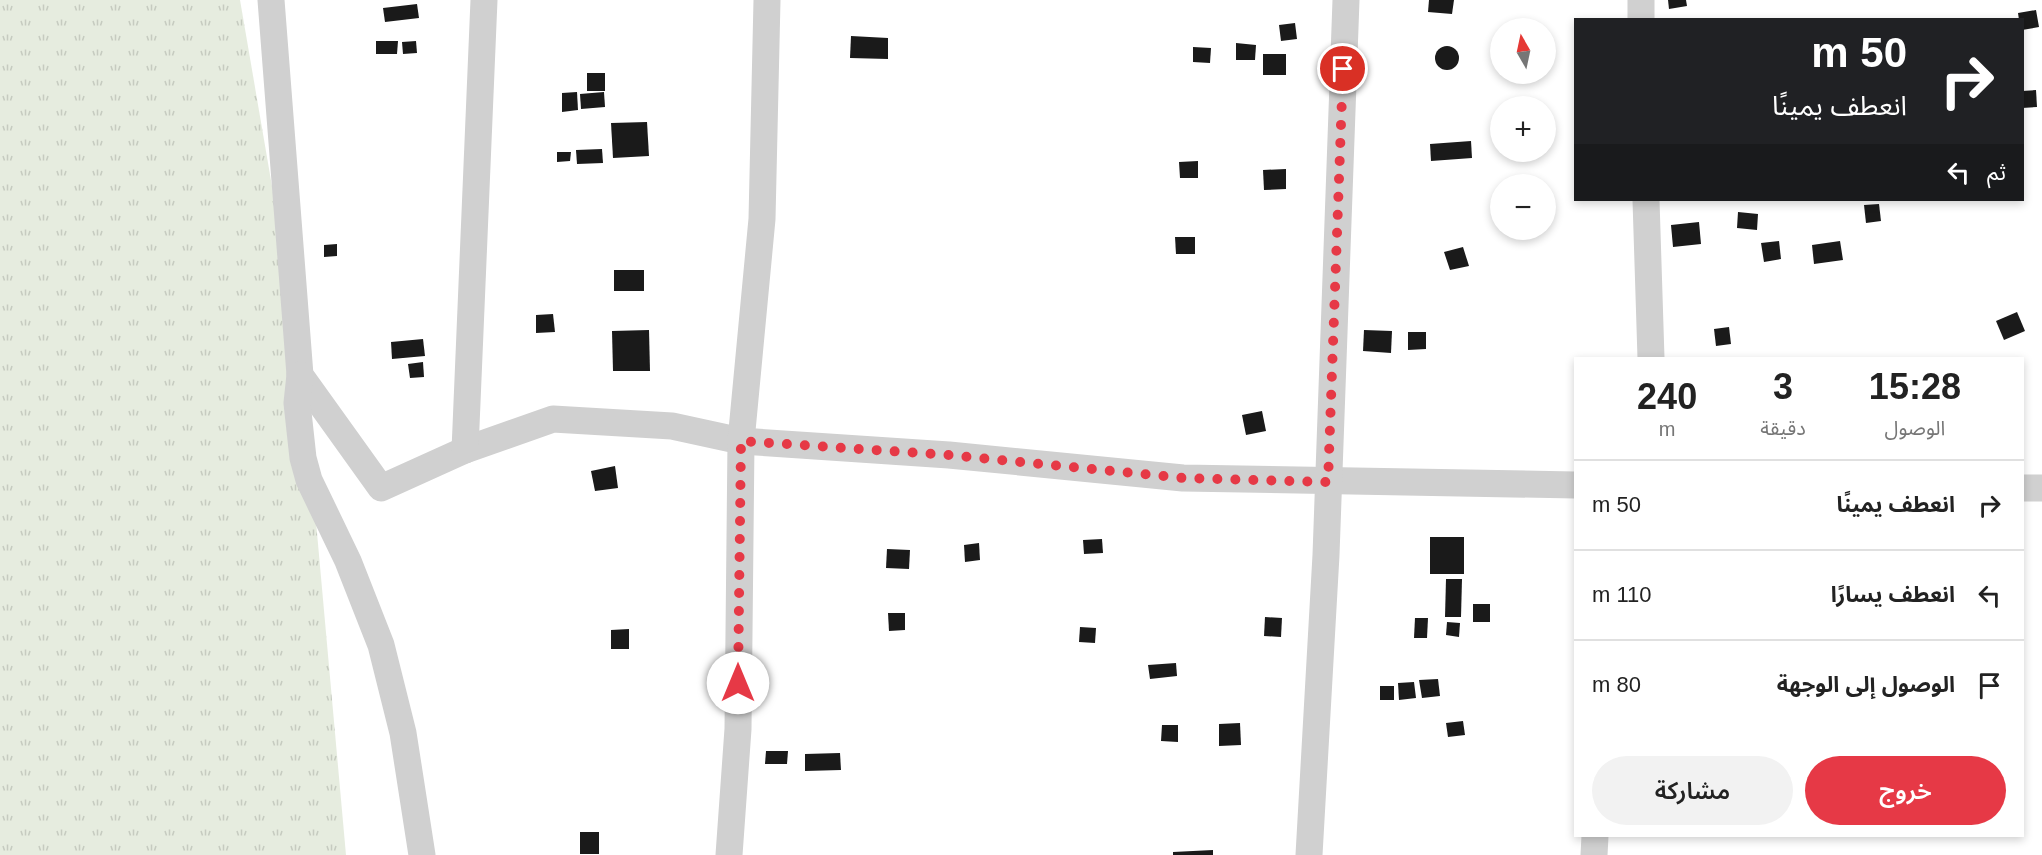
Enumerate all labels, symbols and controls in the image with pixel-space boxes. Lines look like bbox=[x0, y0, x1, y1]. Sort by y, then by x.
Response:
north arrow bbox=[1490, 18, 1556, 84]
map controls bbox=[1490, 18, 1556, 240]
text: 50 m bbox=[1811, 29, 1907, 76]
icon: right bbox=[1928, 42, 2006, 120]
pin bbox=[1317, 43, 1368, 94]
icon: arrive bbox=[1326, 52, 1359, 85]
text: انعطف يمينًا bbox=[1772, 91, 1907, 121]
button: + bbox=[1490, 96, 1556, 162]
icon: left bbox=[1942, 156, 1975, 189]
text: ثم bbox=[1987, 160, 2006, 185]
button: − bbox=[1490, 174, 1556, 240]
text: 3 bbox=[1773, 366, 1793, 407]
text: 15:28 bbox=[1869, 366, 1961, 407]
text: 240 bbox=[1637, 376, 1697, 417]
text: دقيقة bbox=[1760, 417, 1806, 439]
text: الوصول bbox=[1884, 417, 1945, 439]
text: m bbox=[1659, 418, 1675, 440]
icon: right bbox=[1973, 489, 2006, 522]
text: 50 m bbox=[1592, 492, 1641, 517]
text: انعطف يمينًا bbox=[1836, 492, 1955, 517]
icon: left bbox=[1973, 579, 2006, 612]
text: 110 m bbox=[1592, 582, 1652, 607]
text: انعطف يسارًا bbox=[1831, 582, 1955, 607]
position arrow bbox=[706, 651, 770, 715]
icon: arrive bbox=[1973, 669, 2006, 702]
text: 80 m bbox=[1592, 672, 1641, 697]
text: الوصول إلى الوجهة bbox=[1777, 672, 1955, 697]
button: مشاركة bbox=[1592, 756, 1793, 825]
button: خروج bbox=[1805, 756, 2006, 825]

